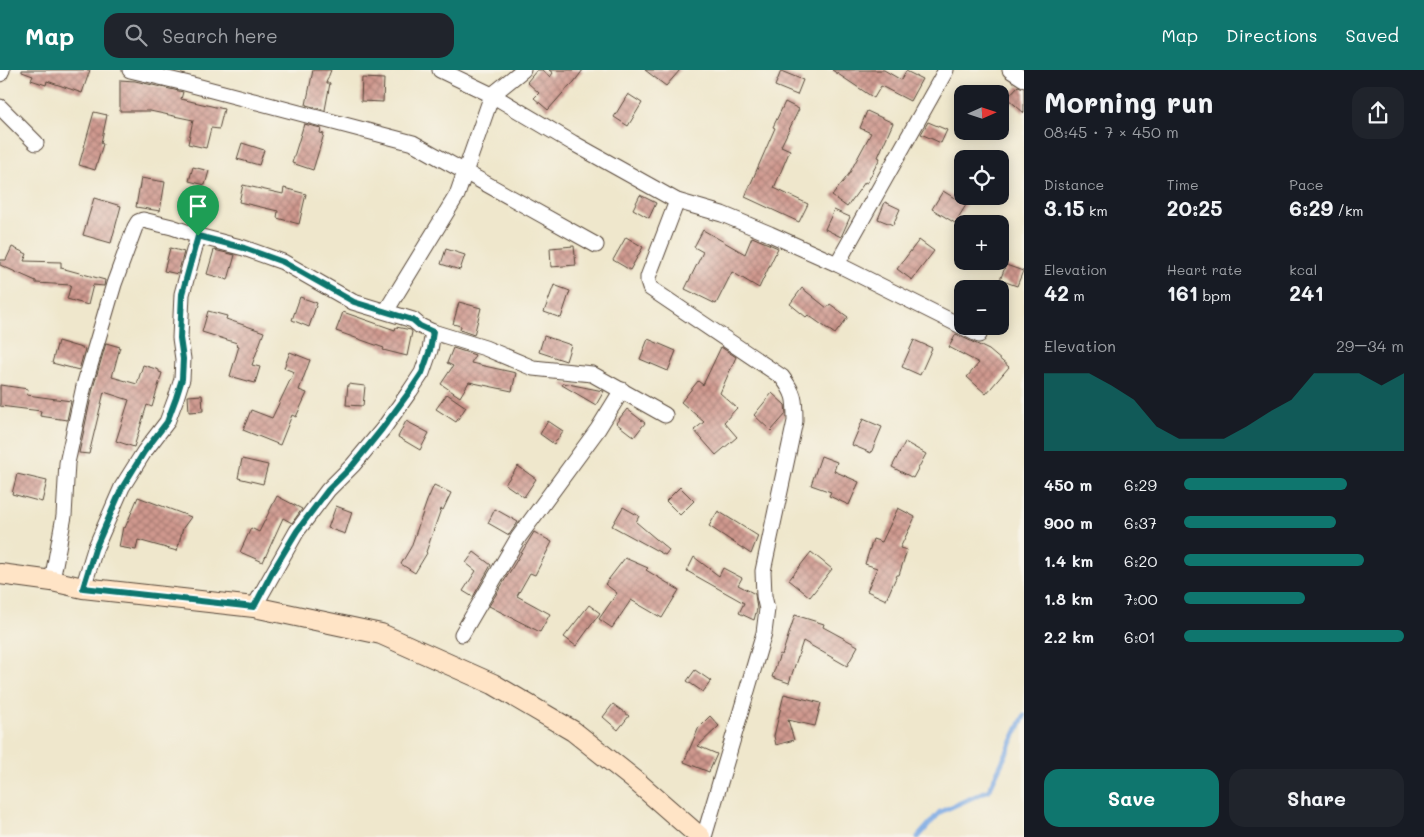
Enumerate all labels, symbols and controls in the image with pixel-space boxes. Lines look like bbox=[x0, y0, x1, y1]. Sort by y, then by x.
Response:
search box bbox=[104, 13, 454, 58]
text: Map bbox=[25, 20, 74, 51]
icon: search bbox=[122, 21, 150, 49]
text: Search here bbox=[162, 23, 278, 48]
text: Map bbox=[1161, 23, 1198, 47]
text: Directions bbox=[1226, 23, 1318, 47]
text: Saved bbox=[1346, 23, 1399, 47]
text: Morning run bbox=[1044, 84, 1213, 120]
north arrow bbox=[954, 85, 1009, 140]
map controls bbox=[954, 85, 1009, 335]
button: share bbox=[1352, 87, 1404, 139]
text: 08:45 · 7 × 450 m bbox=[1044, 121, 1179, 142]
button: locate bbox=[954, 150, 1009, 205]
text: Distance bbox=[1044, 175, 1104, 194]
text: Time bbox=[1167, 175, 1199, 194]
text: Pace bbox=[1289, 175, 1324, 194]
pin bbox=[177, 185, 219, 236]
icon: arrive bbox=[184, 192, 212, 220]
text: 3.15 bbox=[1044, 194, 1085, 221]
text: 20:25 bbox=[1167, 194, 1223, 221]
text: 6:29 bbox=[1289, 194, 1333, 221]
text: km bbox=[1085, 201, 1108, 220]
text: /km bbox=[1333, 201, 1364, 220]
button: + bbox=[954, 215, 1009, 270]
text: Elevation bbox=[1044, 260, 1107, 279]
text: Heart rate bbox=[1167, 260, 1242, 279]
text: kcal bbox=[1289, 260, 1317, 279]
text: 42 bbox=[1044, 279, 1069, 306]
text: 161 bbox=[1167, 279, 1198, 306]
text: 241 bbox=[1289, 279, 1324, 306]
button: − bbox=[954, 280, 1009, 335]
text: m bbox=[1069, 286, 1085, 305]
text: bpm bbox=[1198, 286, 1231, 305]
text: Elevation bbox=[1044, 335, 1116, 356]
text: 29–34 m bbox=[1336, 335, 1404, 356]
text: 450 m bbox=[1044, 474, 1092, 495]
text: 6:29 bbox=[1124, 474, 1157, 495]
text: 900 m bbox=[1044, 512, 1093, 533]
text: 6:37 bbox=[1124, 512, 1157, 533]
text: 1.4 km bbox=[1044, 550, 1093, 571]
text: 6:20 bbox=[1124, 550, 1157, 571]
text: 1.8 km bbox=[1044, 588, 1093, 609]
text: 7:00 bbox=[1124, 588, 1158, 609]
text: 2.2 km bbox=[1044, 626, 1094, 647]
text: 6:01 bbox=[1124, 626, 1156, 647]
button: Save bbox=[1044, 769, 1219, 827]
button: Share bbox=[1229, 769, 1404, 827]

